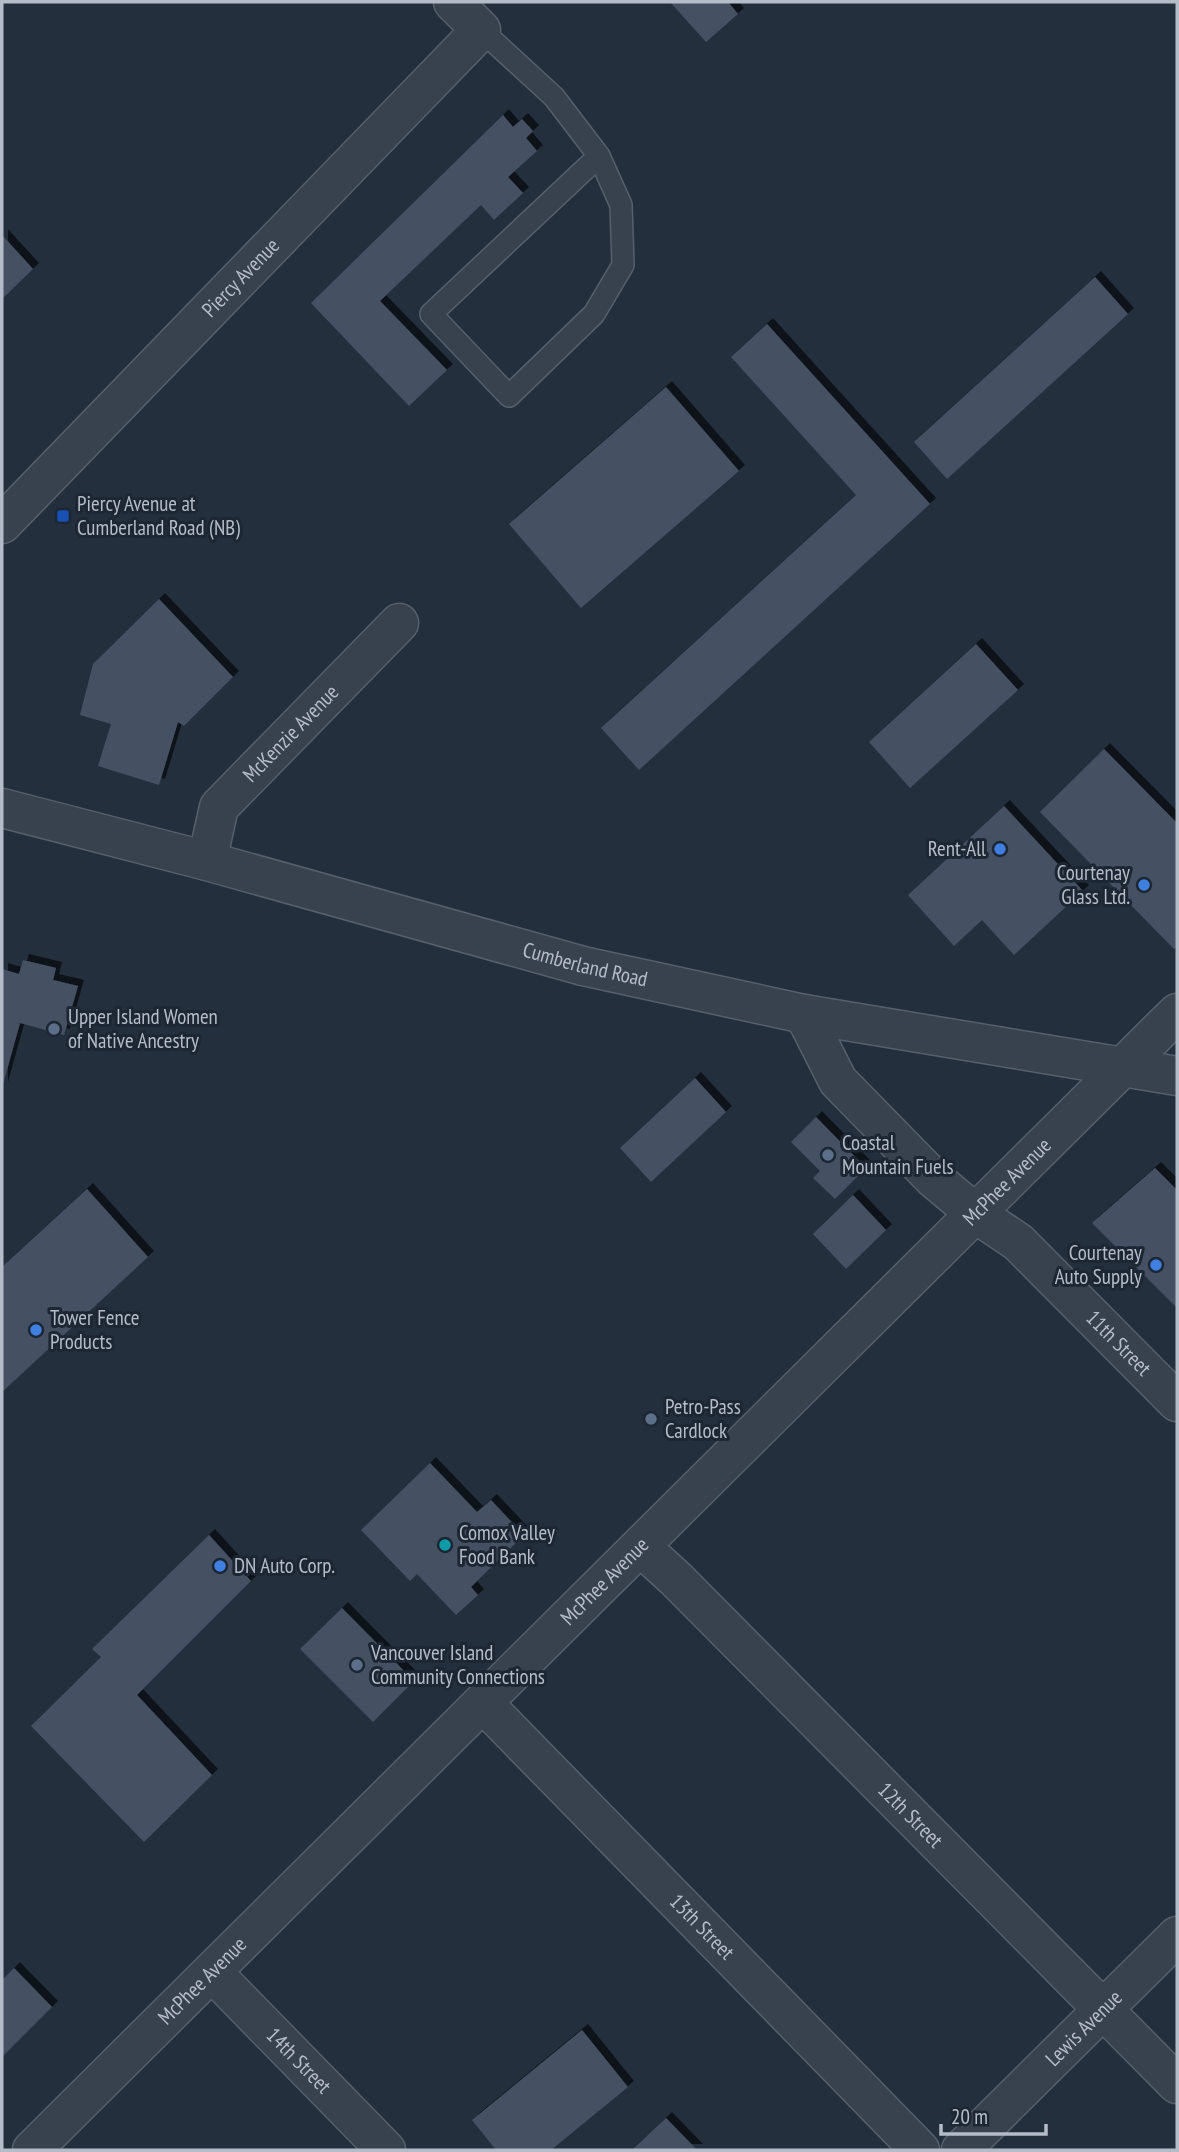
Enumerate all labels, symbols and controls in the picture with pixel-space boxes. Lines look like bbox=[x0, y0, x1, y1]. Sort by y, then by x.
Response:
street label: Piercy Avenue bbox=[196, 232, 285, 323]
place label: Piercy Avenue at Cumberland Road (NB) bbox=[77, 490, 240, 541]
marker: Piercy Avenue at Cumberland Road (NB) bbox=[55, 508, 71, 524]
street label: McKenzie Avenue bbox=[237, 679, 344, 788]
place label: Rent-All bbox=[928, 835, 986, 862]
marker: Rent-All bbox=[992, 841, 1008, 857]
place label: Courtenay Glass Ltd. bbox=[1057, 859, 1130, 910]
marker: Courtenay Glass Ltd. bbox=[1136, 877, 1152, 893]
street label: Cumberland Road bbox=[520, 936, 650, 993]
place label: Upper Island Women of Native Ancestry bbox=[68, 1003, 218, 1054]
marker: Upper Island Women of Native Ancestry bbox=[46, 1021, 62, 1037]
place label: Coastal Mountain Fuels bbox=[842, 1129, 954, 1180]
street label: McPhee Avenue bbox=[957, 1132, 1057, 1231]
marker: Coastal Mountain Fuels bbox=[820, 1147, 836, 1163]
place label: Courtenay Auto Supply bbox=[1055, 1239, 1142, 1290]
marker: Courtenay Auto Supply bbox=[1148, 1257, 1164, 1273]
place label: Tower Fence Products bbox=[50, 1304, 140, 1355]
street label: 11th Street bbox=[1080, 1304, 1157, 1381]
marker: Tower Fence Products bbox=[28, 1322, 44, 1338]
place label: Petro-Pass Cardlock bbox=[665, 1393, 741, 1444]
marker: Petro-Pass Cardlock bbox=[643, 1411, 659, 1427]
place label: Comox Valley Food Bank bbox=[459, 1519, 555, 1570]
street label: McPhee Avenue bbox=[554, 1531, 654, 1631]
marker: Comox Valley Food Bank bbox=[437, 1537, 453, 1553]
place label: DN Auto Corp. bbox=[234, 1552, 335, 1579]
marker: DN Auto Corp. bbox=[212, 1558, 228, 1574]
place label: Vancouver Island Community Connections bbox=[370, 1639, 545, 1690]
marker: Vancouver Island Community Connections bbox=[349, 1657, 365, 1673]
street label: 12th Street bbox=[872, 1776, 949, 1853]
street label: 13th Street bbox=[664, 1888, 741, 1965]
street label: McPhee Avenue bbox=[152, 1931, 252, 2030]
street label: Lewis Avenue bbox=[1039, 1984, 1128, 2072]
street label: 14th Street bbox=[261, 2022, 337, 2099]
scale bar bbox=[941, 2092, 1046, 2136]
text: 20 m bbox=[951, 2103, 988, 2130]

